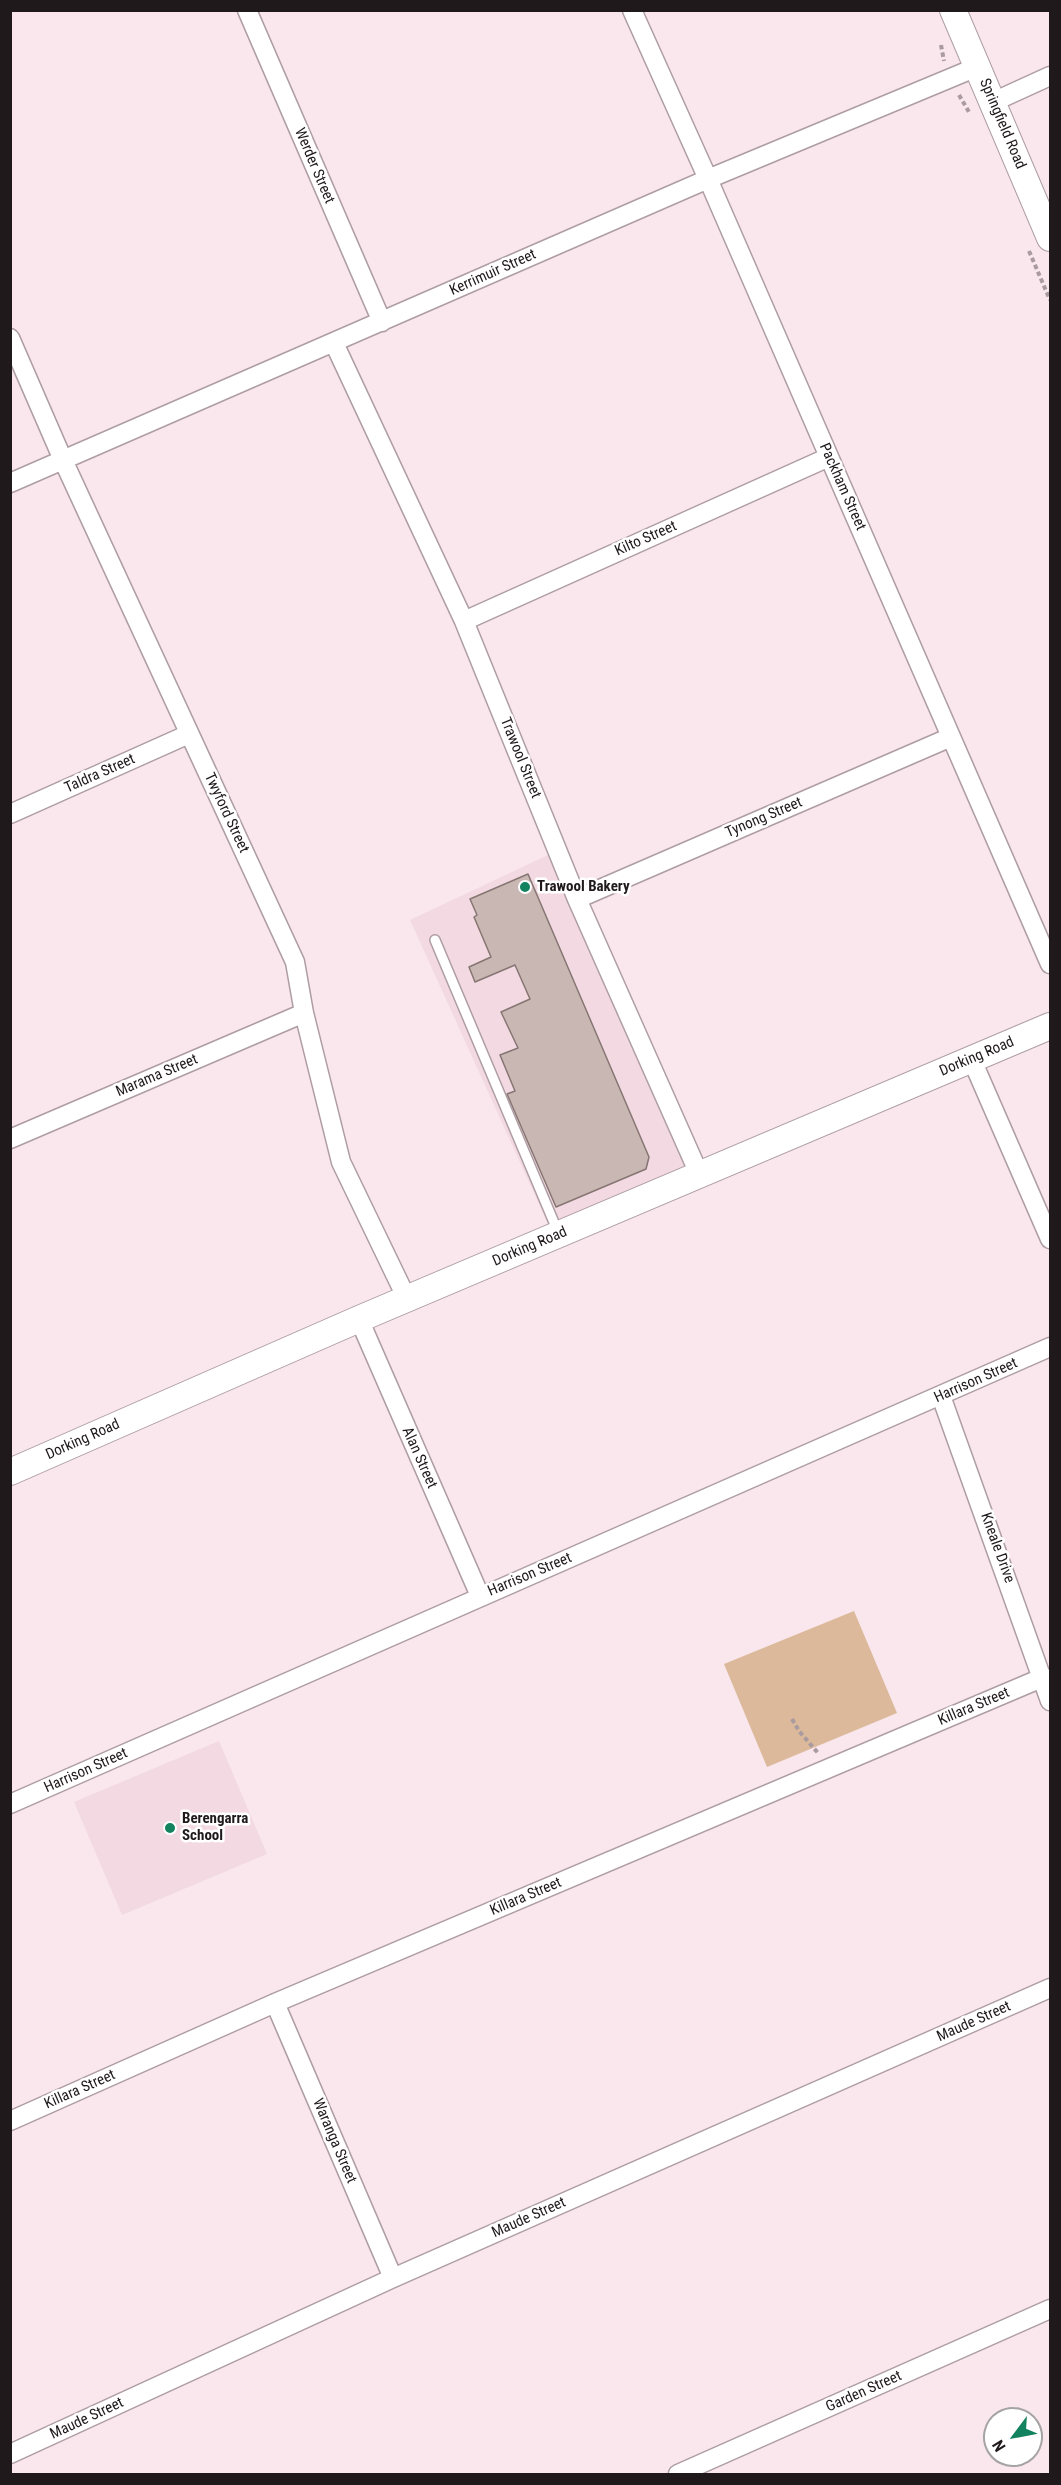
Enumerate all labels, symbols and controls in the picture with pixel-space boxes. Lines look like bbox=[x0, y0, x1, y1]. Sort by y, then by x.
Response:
street label: Springfield Road bbox=[975, 76, 1029, 172]
street label: Werder Street bbox=[290, 126, 338, 206]
street label: Kerrimuir Street bbox=[447, 246, 539, 300]
street label: Packham Street bbox=[815, 441, 869, 533]
street label: Kilto Street bbox=[612, 517, 680, 561]
street label: Trawool Street bbox=[496, 715, 544, 801]
street label: Taldra Street bbox=[62, 751, 138, 797]
street label: Twyford Street bbox=[200, 770, 252, 856]
street label: Tynong Street bbox=[723, 794, 805, 842]
place label: Trawool Bakery bbox=[537, 878, 630, 896]
marker: Trawool Bakery bbox=[518, 880, 532, 894]
street label: Dorking Road bbox=[937, 1033, 1017, 1081]
street label: Marama Street bbox=[113, 1051, 201, 1101]
street label: Dorking Road bbox=[490, 1223, 570, 1271]
street label: Harrison Street bbox=[932, 1355, 1020, 1407]
street label: Dorking Road bbox=[43, 1416, 123, 1464]
street label: Alan Street bbox=[398, 1425, 440, 1491]
street label: Kneale Drive bbox=[976, 1510, 1018, 1586]
street label: Harrison Street bbox=[485, 1549, 575, 1601]
street label: Killara Street bbox=[936, 1684, 1012, 1730]
street label: Harrison Street bbox=[42, 1745, 130, 1797]
place label: Berengarra School bbox=[182, 1810, 248, 1845]
marker: Berengarra School bbox=[163, 1821, 177, 1835]
street label: Killara Street bbox=[488, 1874, 564, 1920]
street label: Maude Street bbox=[934, 1998, 1014, 2046]
street label: Killara Street bbox=[42, 2066, 118, 2114]
street label: Waranga Street bbox=[308, 2096, 360, 2186]
street label: Maude Street bbox=[489, 2194, 569, 2242]
street label: Garden Street bbox=[823, 2367, 905, 2417]
street label: Maude Street bbox=[47, 2394, 127, 2444]
north arrow bbox=[983, 2407, 1043, 2467]
text: N bbox=[988, 2437, 1010, 2455]

